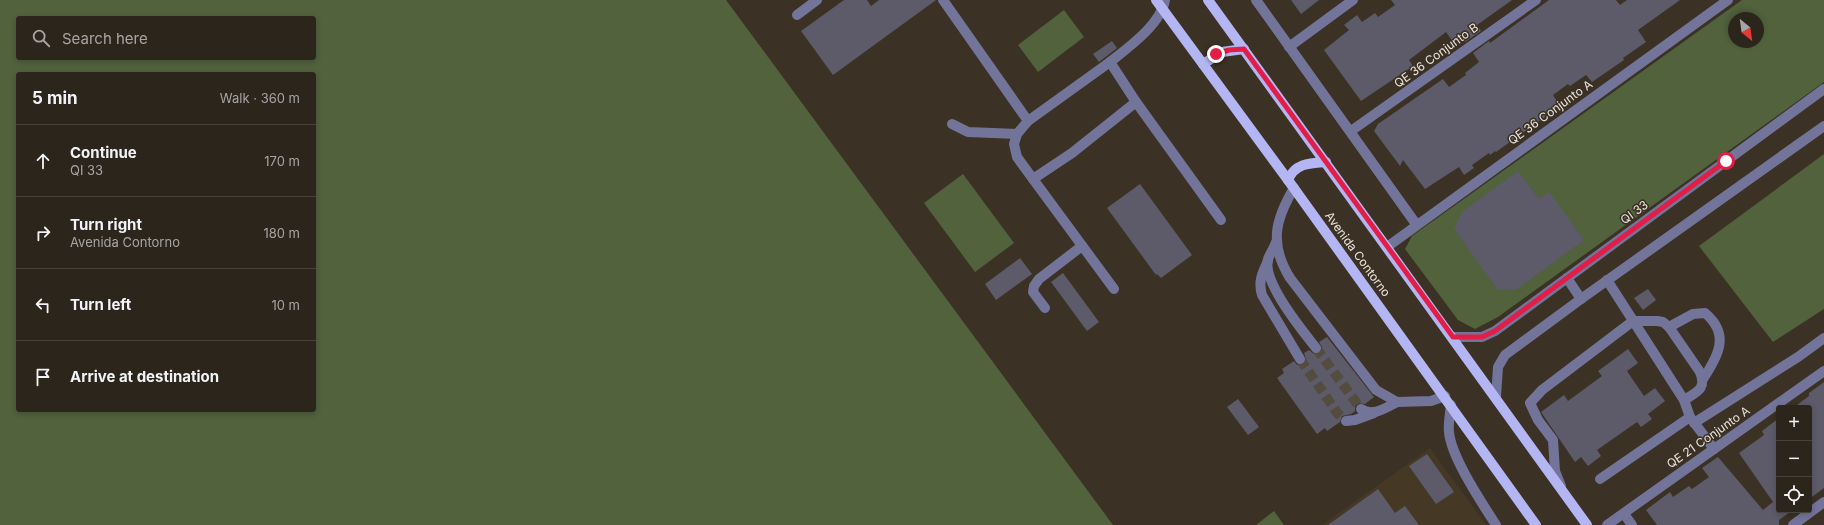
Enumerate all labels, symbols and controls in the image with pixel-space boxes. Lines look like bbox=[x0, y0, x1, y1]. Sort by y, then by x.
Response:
north arrow bbox=[1728, 12, 1764, 48]
search box bbox=[16, 16, 316, 60]
street label: QE 36 Conjunto B bbox=[1391, 19, 1481, 91]
icon: search bbox=[30, 27, 52, 49]
text: Search here bbox=[62, 29, 148, 48]
route end bbox=[1207, 45, 1225, 63]
street label: QE 36 Conjunto A bbox=[1505, 76, 1595, 148]
text: 5 min bbox=[32, 88, 78, 108]
text: Walk · 360 m bbox=[220, 90, 300, 106]
text: Continue bbox=[70, 143, 137, 162]
icon: ahead bbox=[32, 150, 54, 172]
route start bbox=[1717, 152, 1735, 170]
text: 170 m bbox=[264, 153, 300, 169]
text: QI 33 bbox=[70, 162, 103, 178]
street label: QI 33 bbox=[1617, 197, 1651, 227]
street label: Avenida Contorno bbox=[1322, 209, 1394, 299]
text: Turn right bbox=[70, 215, 142, 234]
icon: right bbox=[32, 222, 54, 244]
text: 180 m bbox=[263, 225, 300, 241]
text: Avenida Contorno bbox=[70, 234, 180, 250]
icon: left bbox=[32, 294, 54, 316]
text: Turn left bbox=[70, 295, 131, 314]
text: 10 m bbox=[271, 297, 300, 313]
icon: arrive bbox=[32, 366, 54, 388]
text: Arrive at destination bbox=[70, 367, 219, 386]
street label: QE 21 Conjunto A bbox=[1664, 403, 1752, 471]
map controls bbox=[1776, 405, 1812, 513]
button: + bbox=[1776, 405, 1812, 441]
button: − bbox=[1776, 441, 1812, 477]
button: locate bbox=[1776, 477, 1812, 513]

